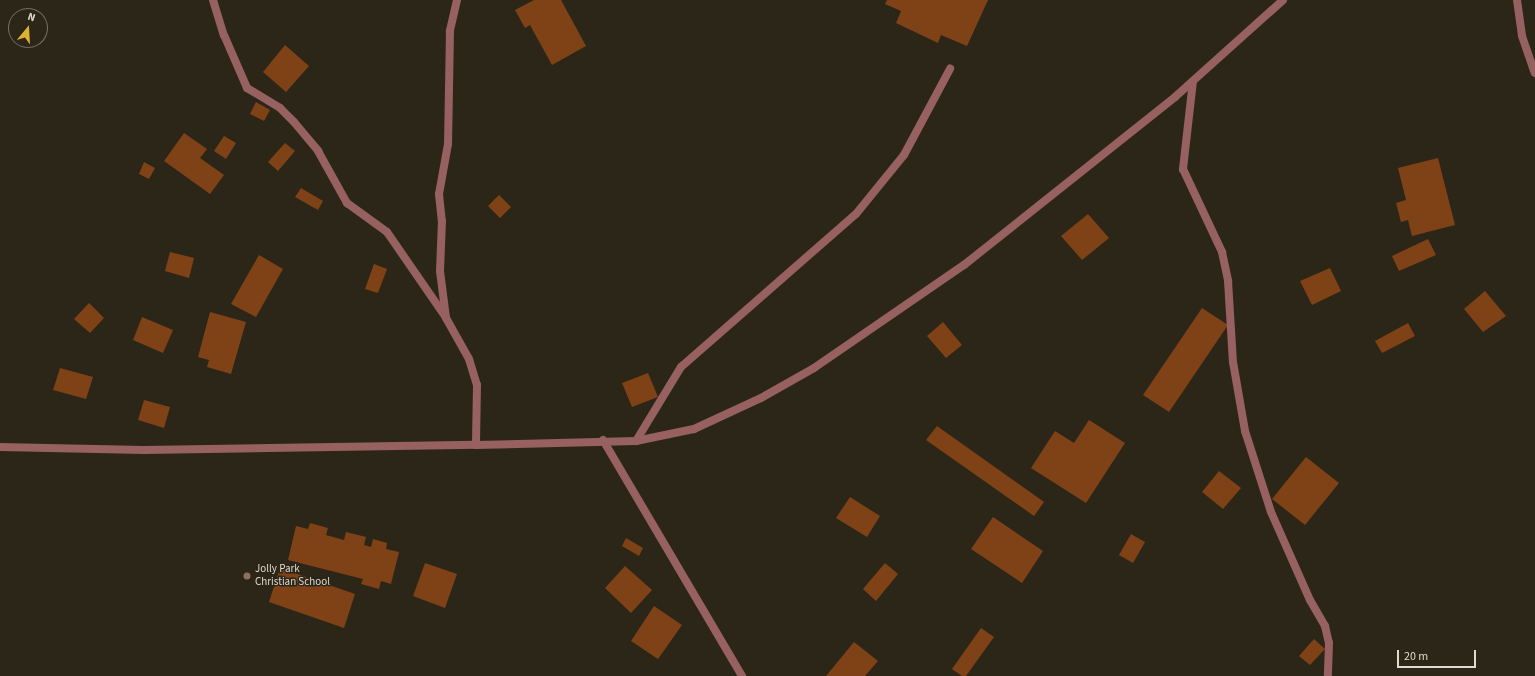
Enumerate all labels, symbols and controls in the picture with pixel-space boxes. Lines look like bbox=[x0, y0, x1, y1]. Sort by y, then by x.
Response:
north arrow bbox=[8, 8, 48, 48]
text: N bbox=[26, 9, 37, 25]
place label: Jolly Park Christian School bbox=[255, 563, 330, 589]
marker: Jolly Park Christian School bbox=[242, 571, 252, 581]
scale bar bbox=[1399, 642, 1478, 668]
text: 20 m bbox=[1404, 648, 1428, 665]

